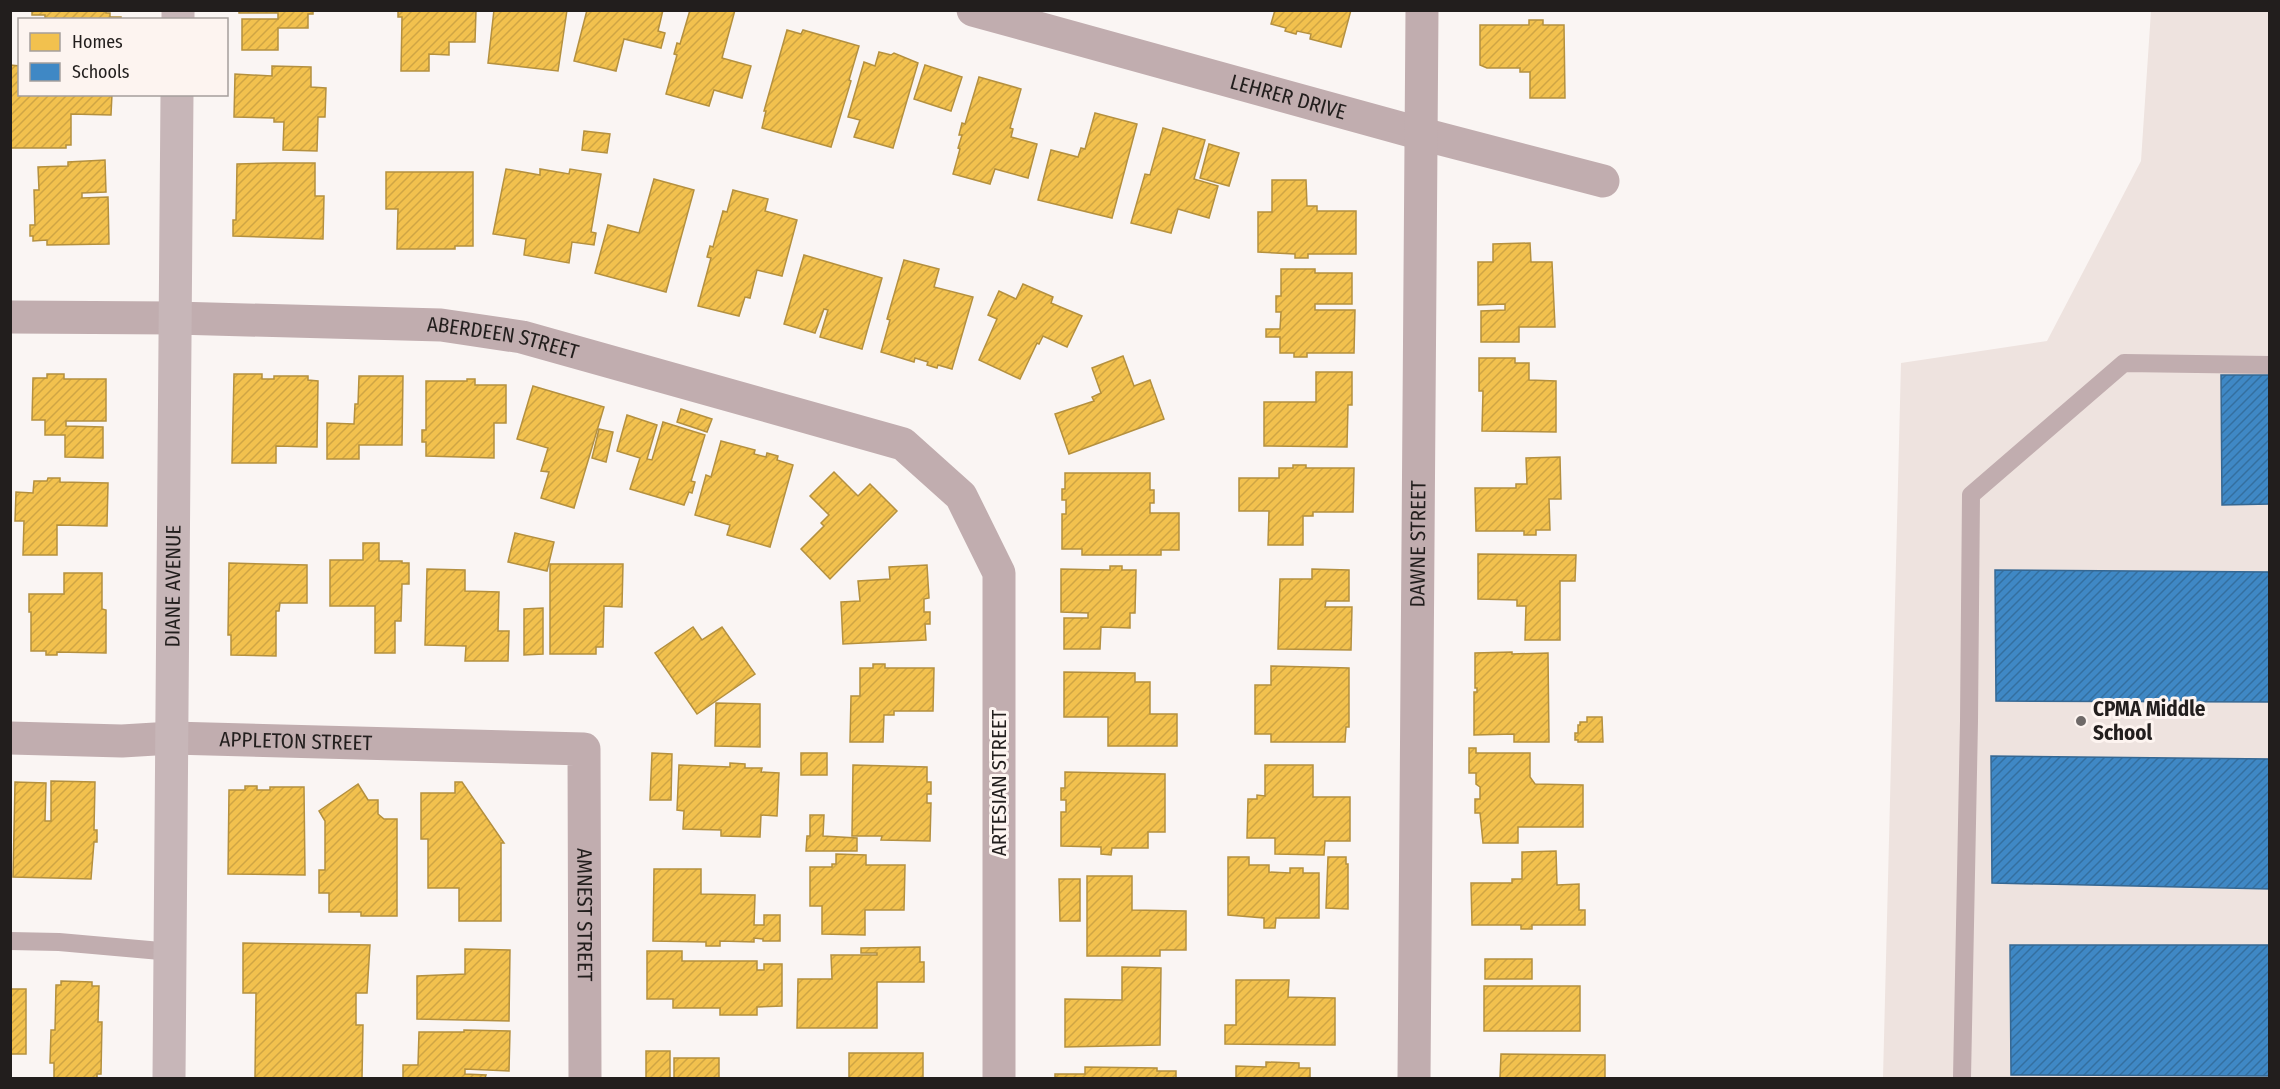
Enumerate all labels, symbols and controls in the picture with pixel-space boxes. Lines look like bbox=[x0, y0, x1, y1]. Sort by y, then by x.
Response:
legend bbox=[18, 18, 228, 96]
text: Homes bbox=[72, 31, 123, 53]
text: Schools bbox=[72, 61, 130, 83]
street label: LEHRER DRIVE bbox=[1227, 69, 1349, 126]
street label: ABERDEEN STREET bbox=[427, 312, 582, 365]
street label: DAWNE STREET bbox=[1405, 480, 1431, 608]
street label: DIANE AVENUE bbox=[160, 524, 186, 647]
place label: CPMA Middle School bbox=[2093, 696, 2206, 746]
street label: ARTESIAN STREET bbox=[986, 709, 1012, 856]
marker: CPMA Middle School bbox=[2074, 714, 2088, 728]
street label: APPLETON STREET bbox=[219, 726, 373, 756]
street label: AMNEST STREET bbox=[571, 848, 598, 982]

